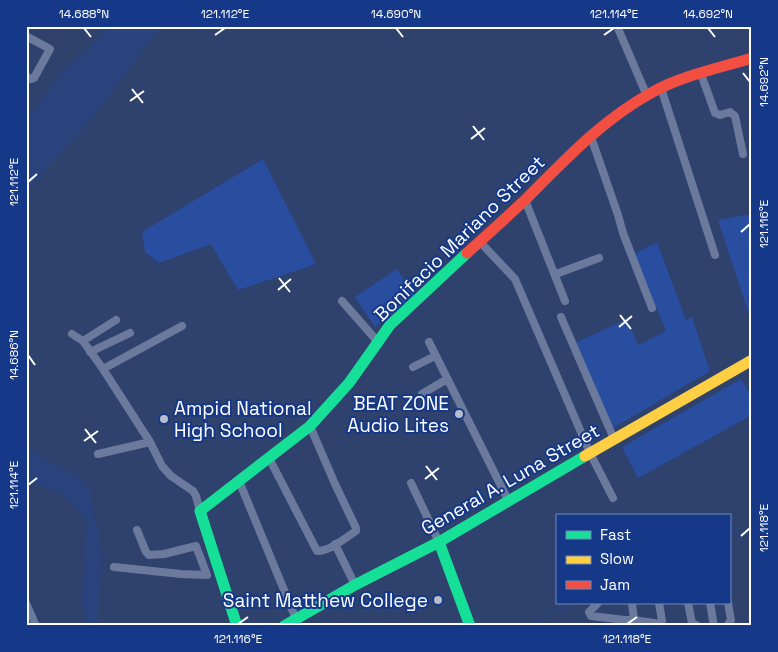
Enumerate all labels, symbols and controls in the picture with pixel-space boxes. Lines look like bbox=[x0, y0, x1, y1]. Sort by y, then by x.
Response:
text: 14.688°N bbox=[59, 6, 109, 22]
text: 121.112°E bbox=[201, 6, 249, 22]
text: 14.690°N bbox=[371, 6, 421, 22]
text: 121.114°E bbox=[590, 6, 639, 22]
text: 14.692°N bbox=[683, 6, 733, 22]
text: 14.692°N bbox=[756, 57, 772, 107]
street label: Bonifacio Mariano Street bbox=[368, 150, 550, 327]
text: 121.112°E bbox=[6, 158, 22, 206]
text: 121.116°E bbox=[756, 200, 772, 248]
text: 14.686°N bbox=[6, 330, 22, 380]
place label: BEAT ZONE Audio Lites bbox=[347, 391, 449, 438]
place label: Ampid National High School bbox=[174, 396, 312, 443]
marker: BEAT ZONE Audio Lites bbox=[453, 408, 465, 420]
marker: Ampid National High School bbox=[158, 413, 170, 425]
street label: General A. Luna Street bbox=[416, 418, 604, 541]
text: 121.114°E bbox=[6, 460, 22, 509]
text: 121.118°E bbox=[756, 503, 772, 552]
legend bbox=[556, 514, 730, 604]
text: Fast bbox=[600, 525, 631, 544]
text: Slow bbox=[600, 549, 634, 568]
text: Jam bbox=[600, 575, 630, 594]
place label: Saint Matthew College bbox=[223, 588, 428, 613]
marker: Saint Matthew College bbox=[432, 594, 444, 606]
text: 121.116°E bbox=[214, 631, 262, 647]
text: 121.118°E bbox=[603, 631, 652, 647]

